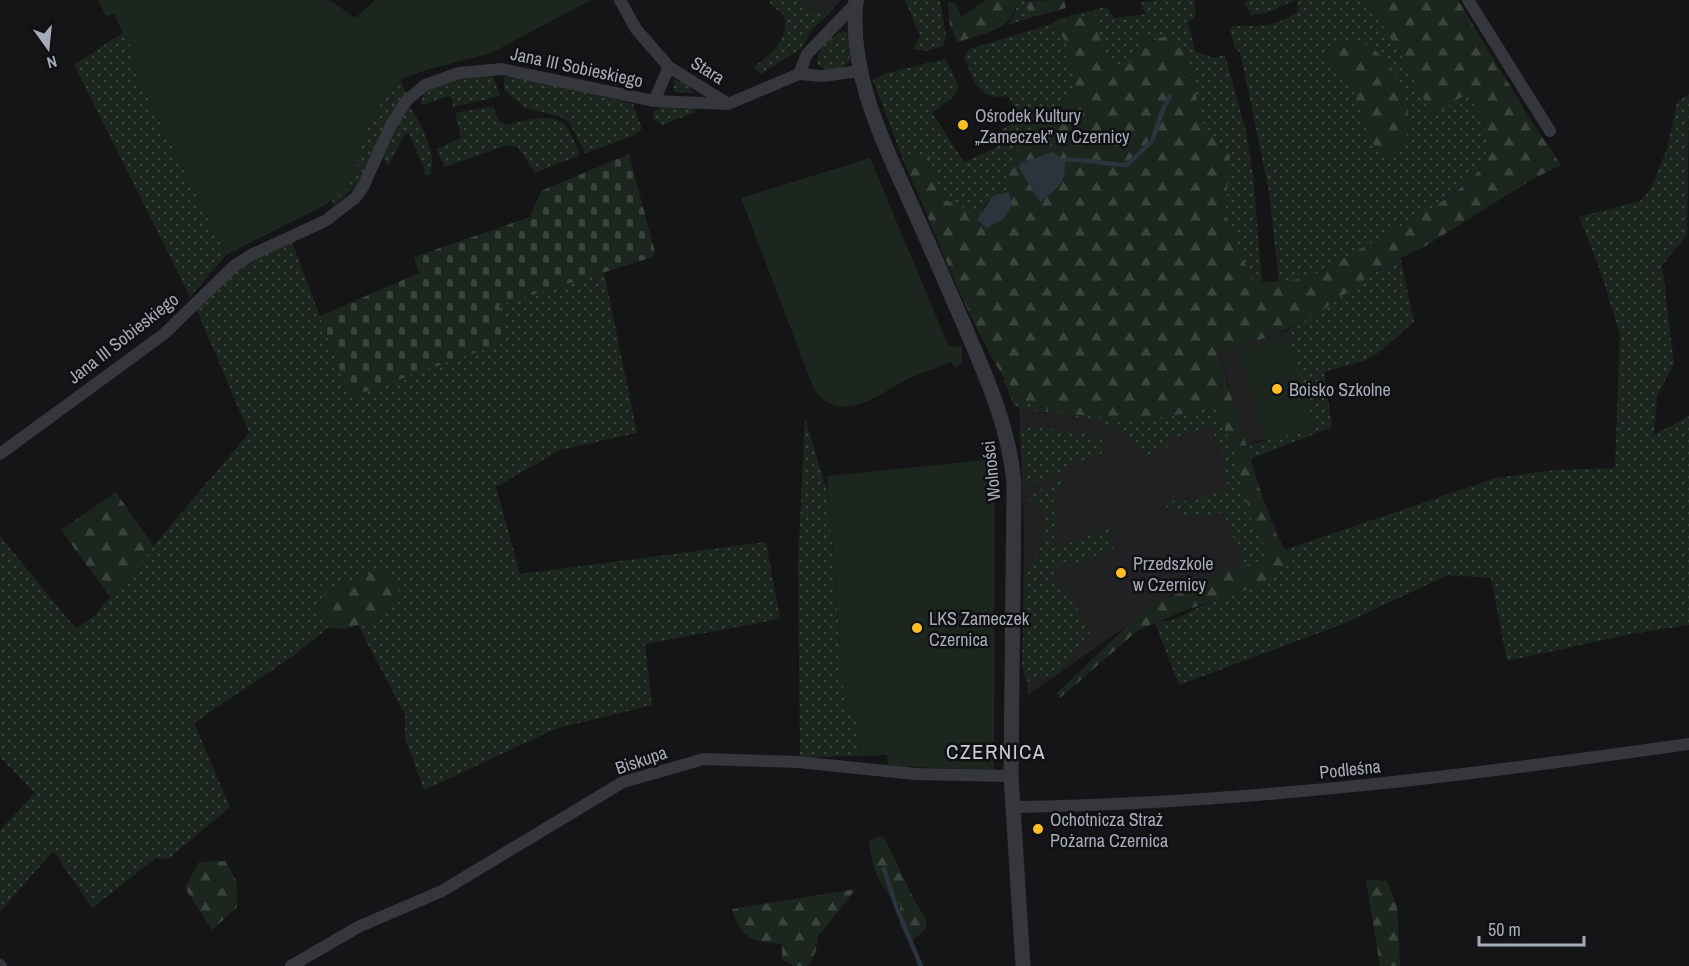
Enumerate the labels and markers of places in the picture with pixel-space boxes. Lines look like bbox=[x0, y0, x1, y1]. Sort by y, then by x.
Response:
place label: Ośrodek Kultury „Zameczek” w Czernicy bbox=[975, 103, 1130, 149]
marker: Ośrodek Kultury „Zameczek” w Czernicy bbox=[956, 118, 970, 132]
place label: Boisko Szkolne bbox=[1289, 377, 1391, 402]
marker: Boisko Szkolne bbox=[1270, 382, 1284, 396]
place label: Przedszkole w Czernicy bbox=[1133, 551, 1213, 597]
marker: Przedszkole w Czernicy bbox=[1114, 566, 1128, 580]
place label: LKS Zameczek Czernica bbox=[929, 606, 1030, 652]
marker: LKS Zameczek Czernica bbox=[910, 621, 924, 635]
place label: Ochotnicza Straż Pożarna Czernica bbox=[1050, 807, 1168, 853]
marker: Ochotnicza Straż Pożarna Czernica bbox=[1031, 822, 1045, 836]

